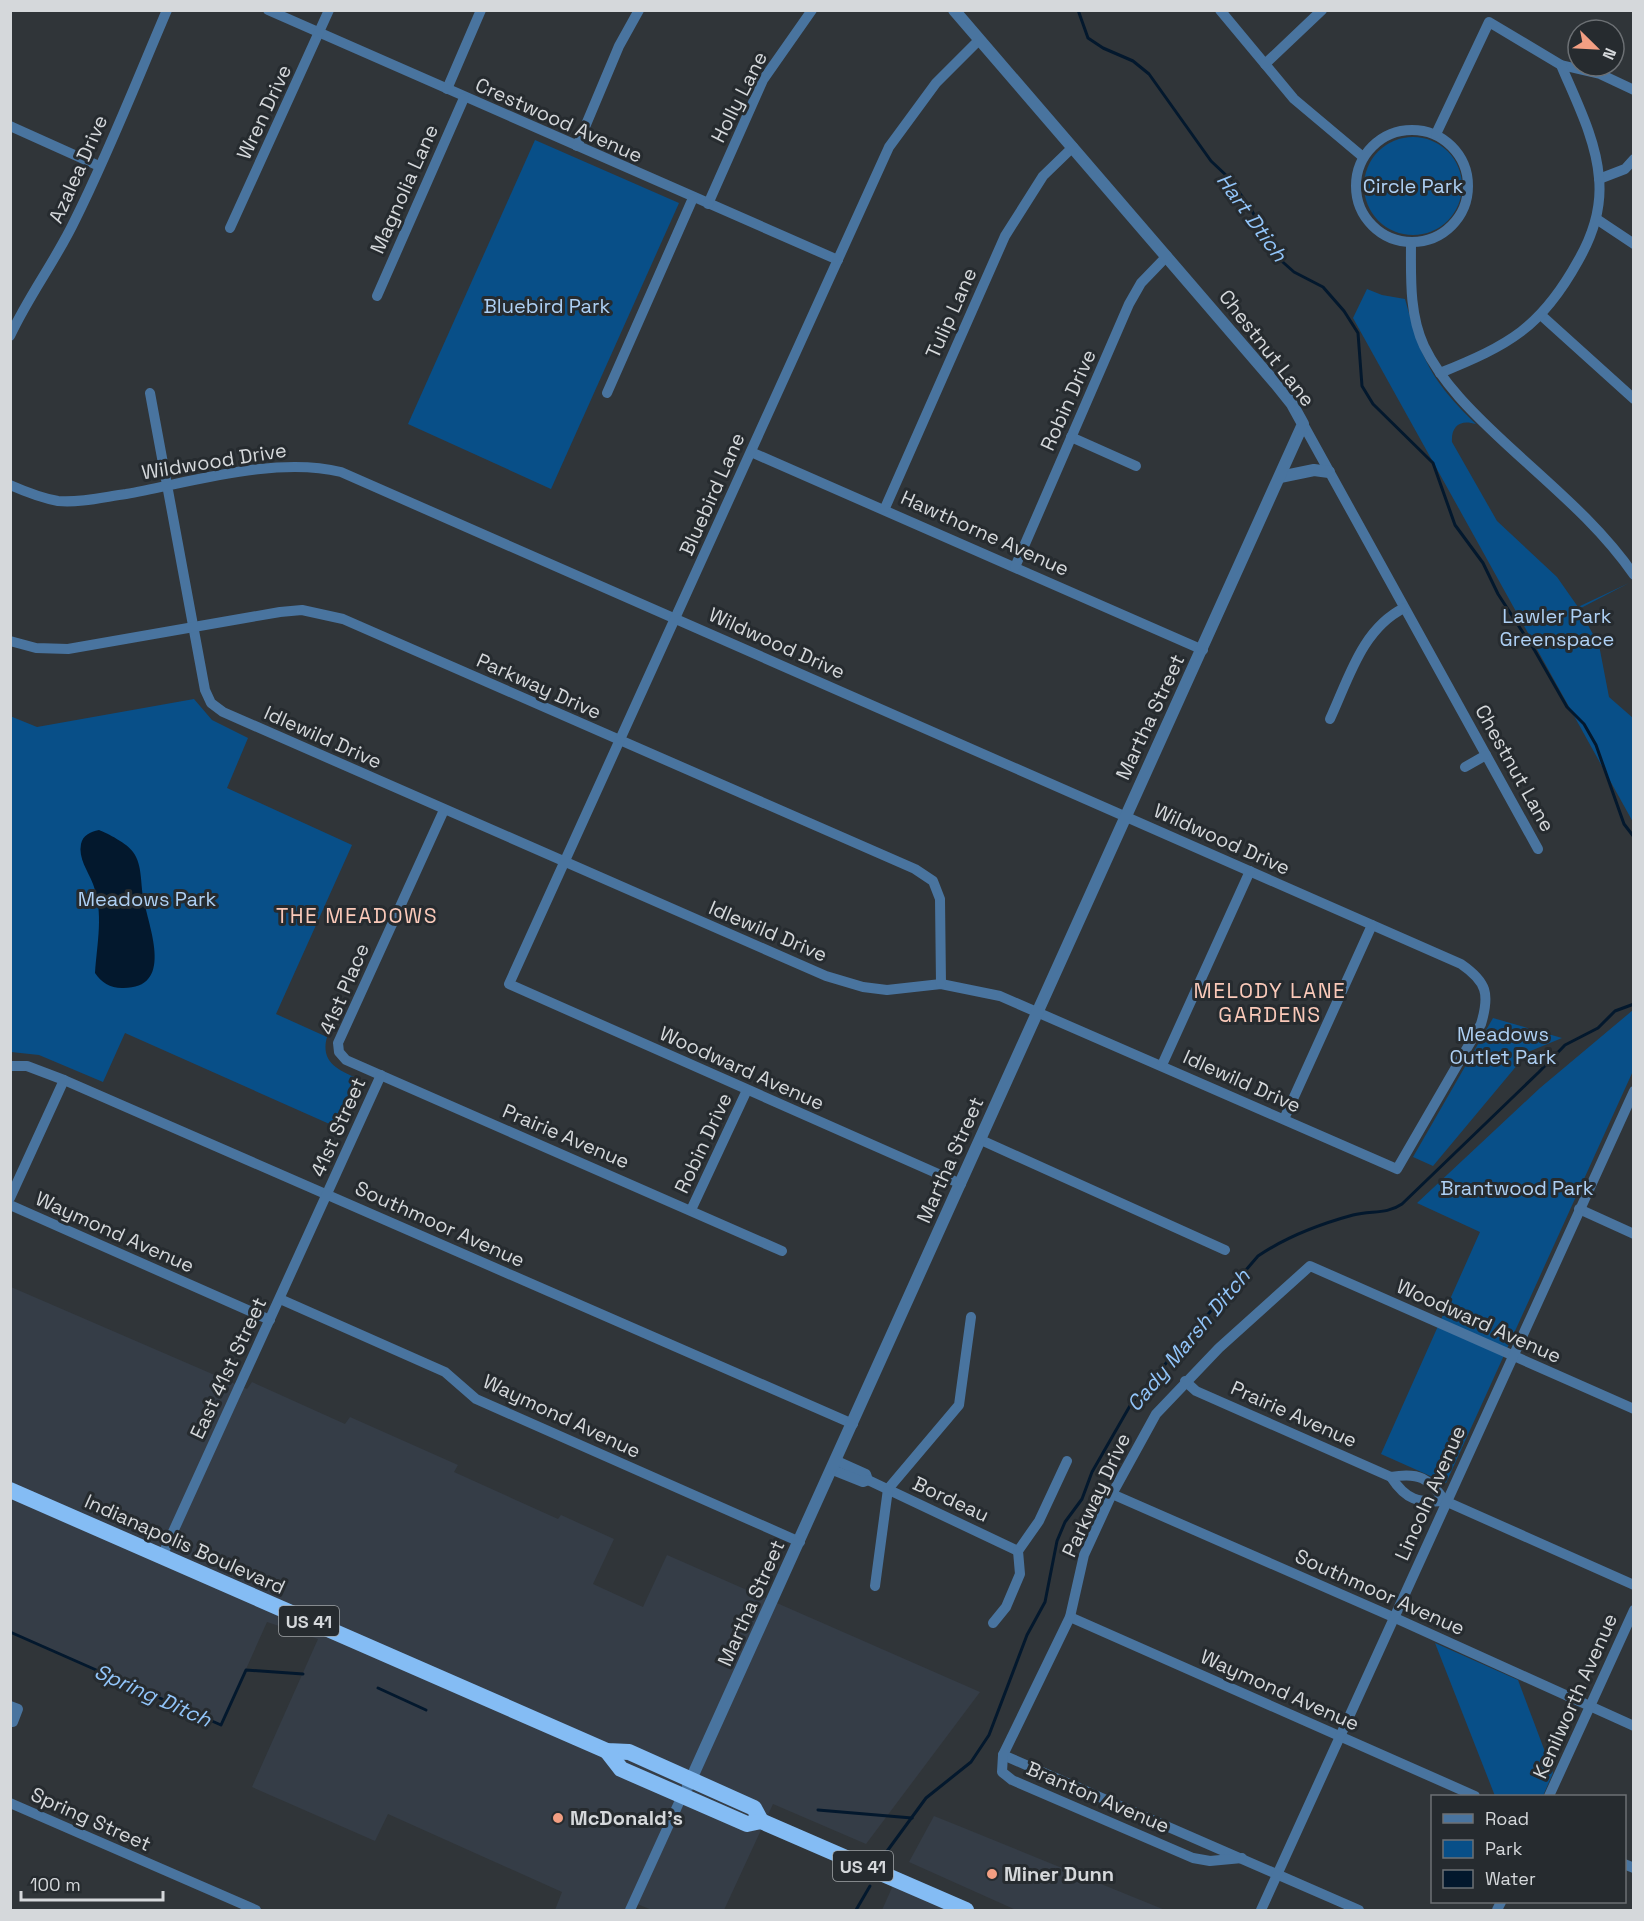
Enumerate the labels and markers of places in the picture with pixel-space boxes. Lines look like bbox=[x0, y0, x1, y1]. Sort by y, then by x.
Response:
place label: McDonald's bbox=[570, 1805, 683, 1831]
marker: McDonald's bbox=[551, 1811, 565, 1825]
place label: Miner Dunn bbox=[1004, 1861, 1114, 1887]
marker: Miner Dunn bbox=[985, 1867, 999, 1881]

